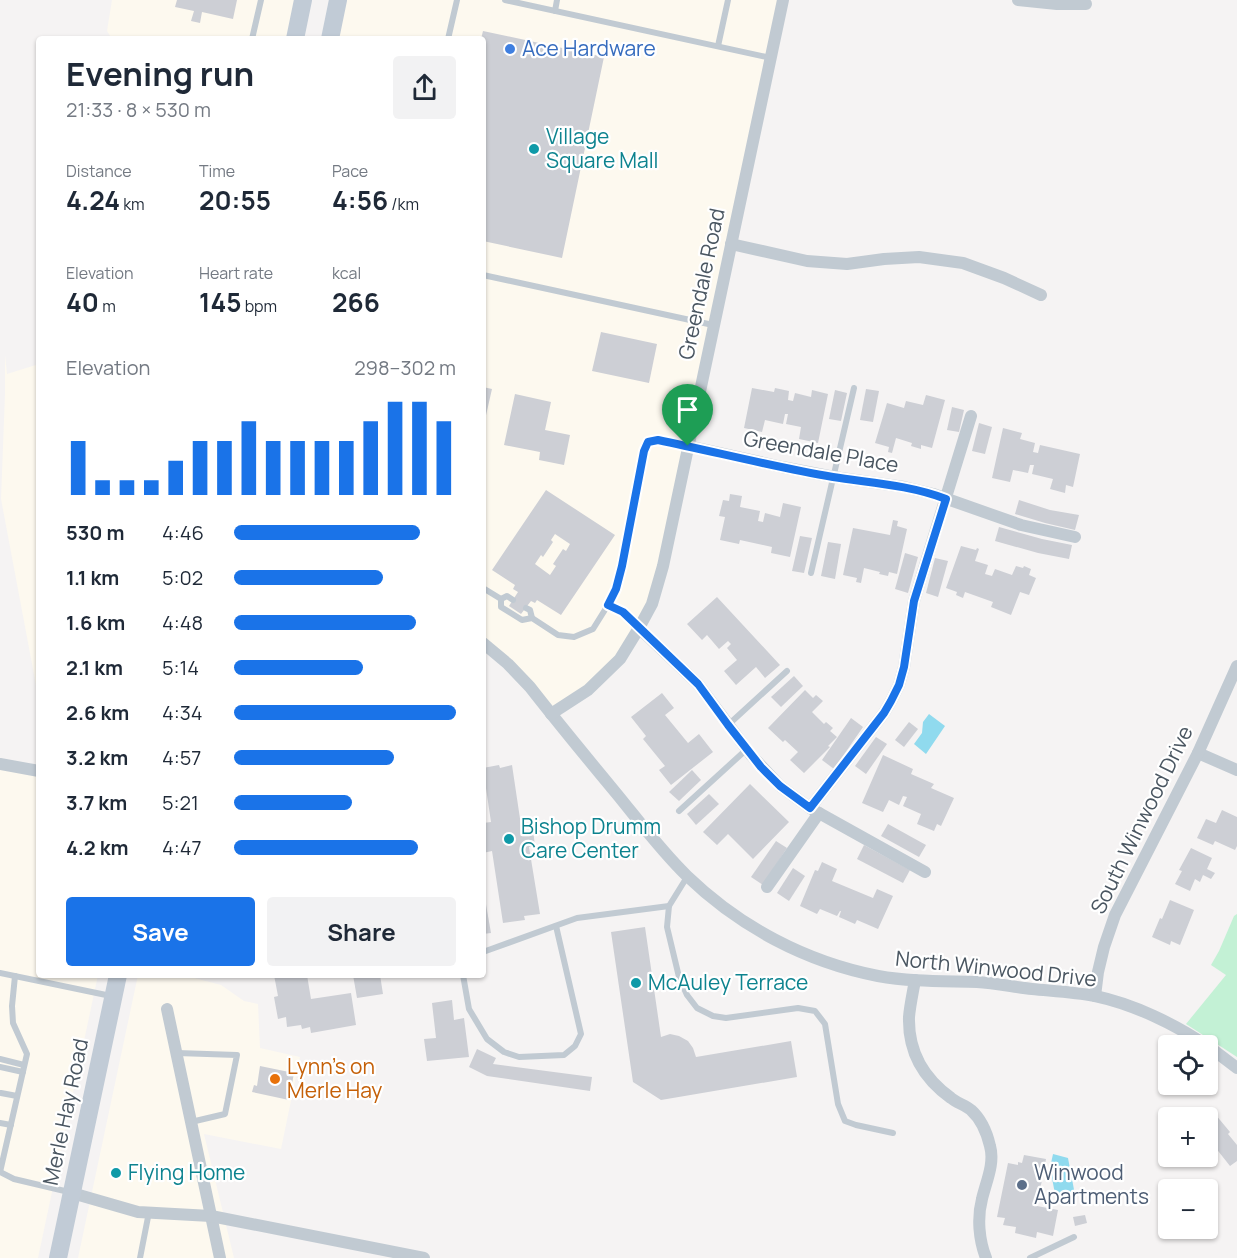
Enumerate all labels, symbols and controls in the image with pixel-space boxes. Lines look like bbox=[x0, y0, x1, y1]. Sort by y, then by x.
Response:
place label: Ace Hardware bbox=[522, 34, 656, 62]
marker: Ace Hardware bbox=[503, 42, 517, 56]
text: Evening run bbox=[66, 51, 254, 96]
button: share bbox=[393, 56, 456, 119]
text: 21:33 · 8 × 530 m bbox=[66, 96, 211, 123]
place label: Village Square Mall bbox=[546, 122, 659, 174]
marker: Village Square Mall bbox=[527, 142, 541, 156]
text: Distance bbox=[66, 160, 132, 182]
text: Time bbox=[199, 160, 235, 182]
text: Pace bbox=[332, 160, 368, 182]
text: 4.24 bbox=[66, 182, 120, 218]
text: 20:55 bbox=[199, 182, 271, 218]
text: 4:56 bbox=[332, 182, 388, 218]
text: km bbox=[120, 193, 145, 215]
text: /km bbox=[388, 193, 419, 215]
street label: Greendale Road bbox=[671, 206, 731, 362]
text: Elevation bbox=[66, 262, 134, 284]
text: Heart rate bbox=[199, 262, 273, 284]
text: kcal bbox=[332, 262, 361, 284]
text: 40 bbox=[66, 284, 99, 320]
text: 145 bbox=[199, 284, 241, 320]
text: 266 bbox=[332, 284, 380, 320]
text: m bbox=[99, 295, 116, 317]
text: bpm bbox=[241, 295, 277, 317]
text: Elevation bbox=[66, 354, 150, 381]
text: 298–302 m bbox=[354, 354, 456, 381]
pin bbox=[662, 384, 713, 446]
icon: arrive bbox=[671, 393, 704, 426]
street label: Greendale Place bbox=[741, 424, 901, 478]
text: 530 m bbox=[66, 519, 125, 546]
text: 4:46 bbox=[162, 519, 204, 546]
text: 1.1 km bbox=[66, 564, 119, 591]
text: 5:02 bbox=[162, 564, 203, 591]
text: 1.6 km bbox=[66, 609, 125, 636]
text: 4:48 bbox=[162, 609, 203, 636]
text: 2.1 km bbox=[66, 654, 123, 681]
text: 5:14 bbox=[162, 654, 199, 681]
text: 2.6 km bbox=[66, 699, 129, 726]
text: 4:34 bbox=[162, 699, 203, 726]
street label: South Winwood Drive bbox=[1083, 721, 1199, 918]
text: 3.2 km bbox=[66, 744, 128, 771]
text: 4:57 bbox=[162, 744, 201, 771]
text: 3.7 km bbox=[66, 789, 127, 816]
text: 5:21 bbox=[162, 789, 199, 816]
place label: Bishop Drumm Care Center bbox=[521, 812, 661, 864]
marker: Bishop Drumm Care Center bbox=[502, 832, 516, 846]
text: 4.2 km bbox=[66, 834, 129, 861]
text: 4:47 bbox=[162, 834, 202, 861]
button: Save bbox=[66, 897, 255, 966]
button: Share bbox=[267, 897, 456, 966]
street label: North Winwood Drive bbox=[894, 944, 1098, 993]
place label: McAuley Terrace bbox=[648, 968, 808, 996]
marker: McAuley Terrace bbox=[629, 976, 643, 990]
map controls bbox=[1158, 1035, 1218, 1239]
button: locate bbox=[1158, 1035, 1218, 1095]
street label: Merle Hay Road bbox=[36, 1036, 94, 1188]
place label: Lynn's on Merle Hay bbox=[287, 1052, 382, 1104]
marker: Lynn's on Merle Hay bbox=[268, 1072, 282, 1086]
button: + bbox=[1158, 1107, 1218, 1167]
place label: Flying Home bbox=[128, 1158, 245, 1186]
place label: Winwood Apartments bbox=[1034, 1158, 1149, 1210]
marker: Flying Home bbox=[109, 1166, 123, 1180]
marker: Winwood Apartments bbox=[1015, 1178, 1029, 1192]
button: − bbox=[1158, 1179, 1218, 1239]

